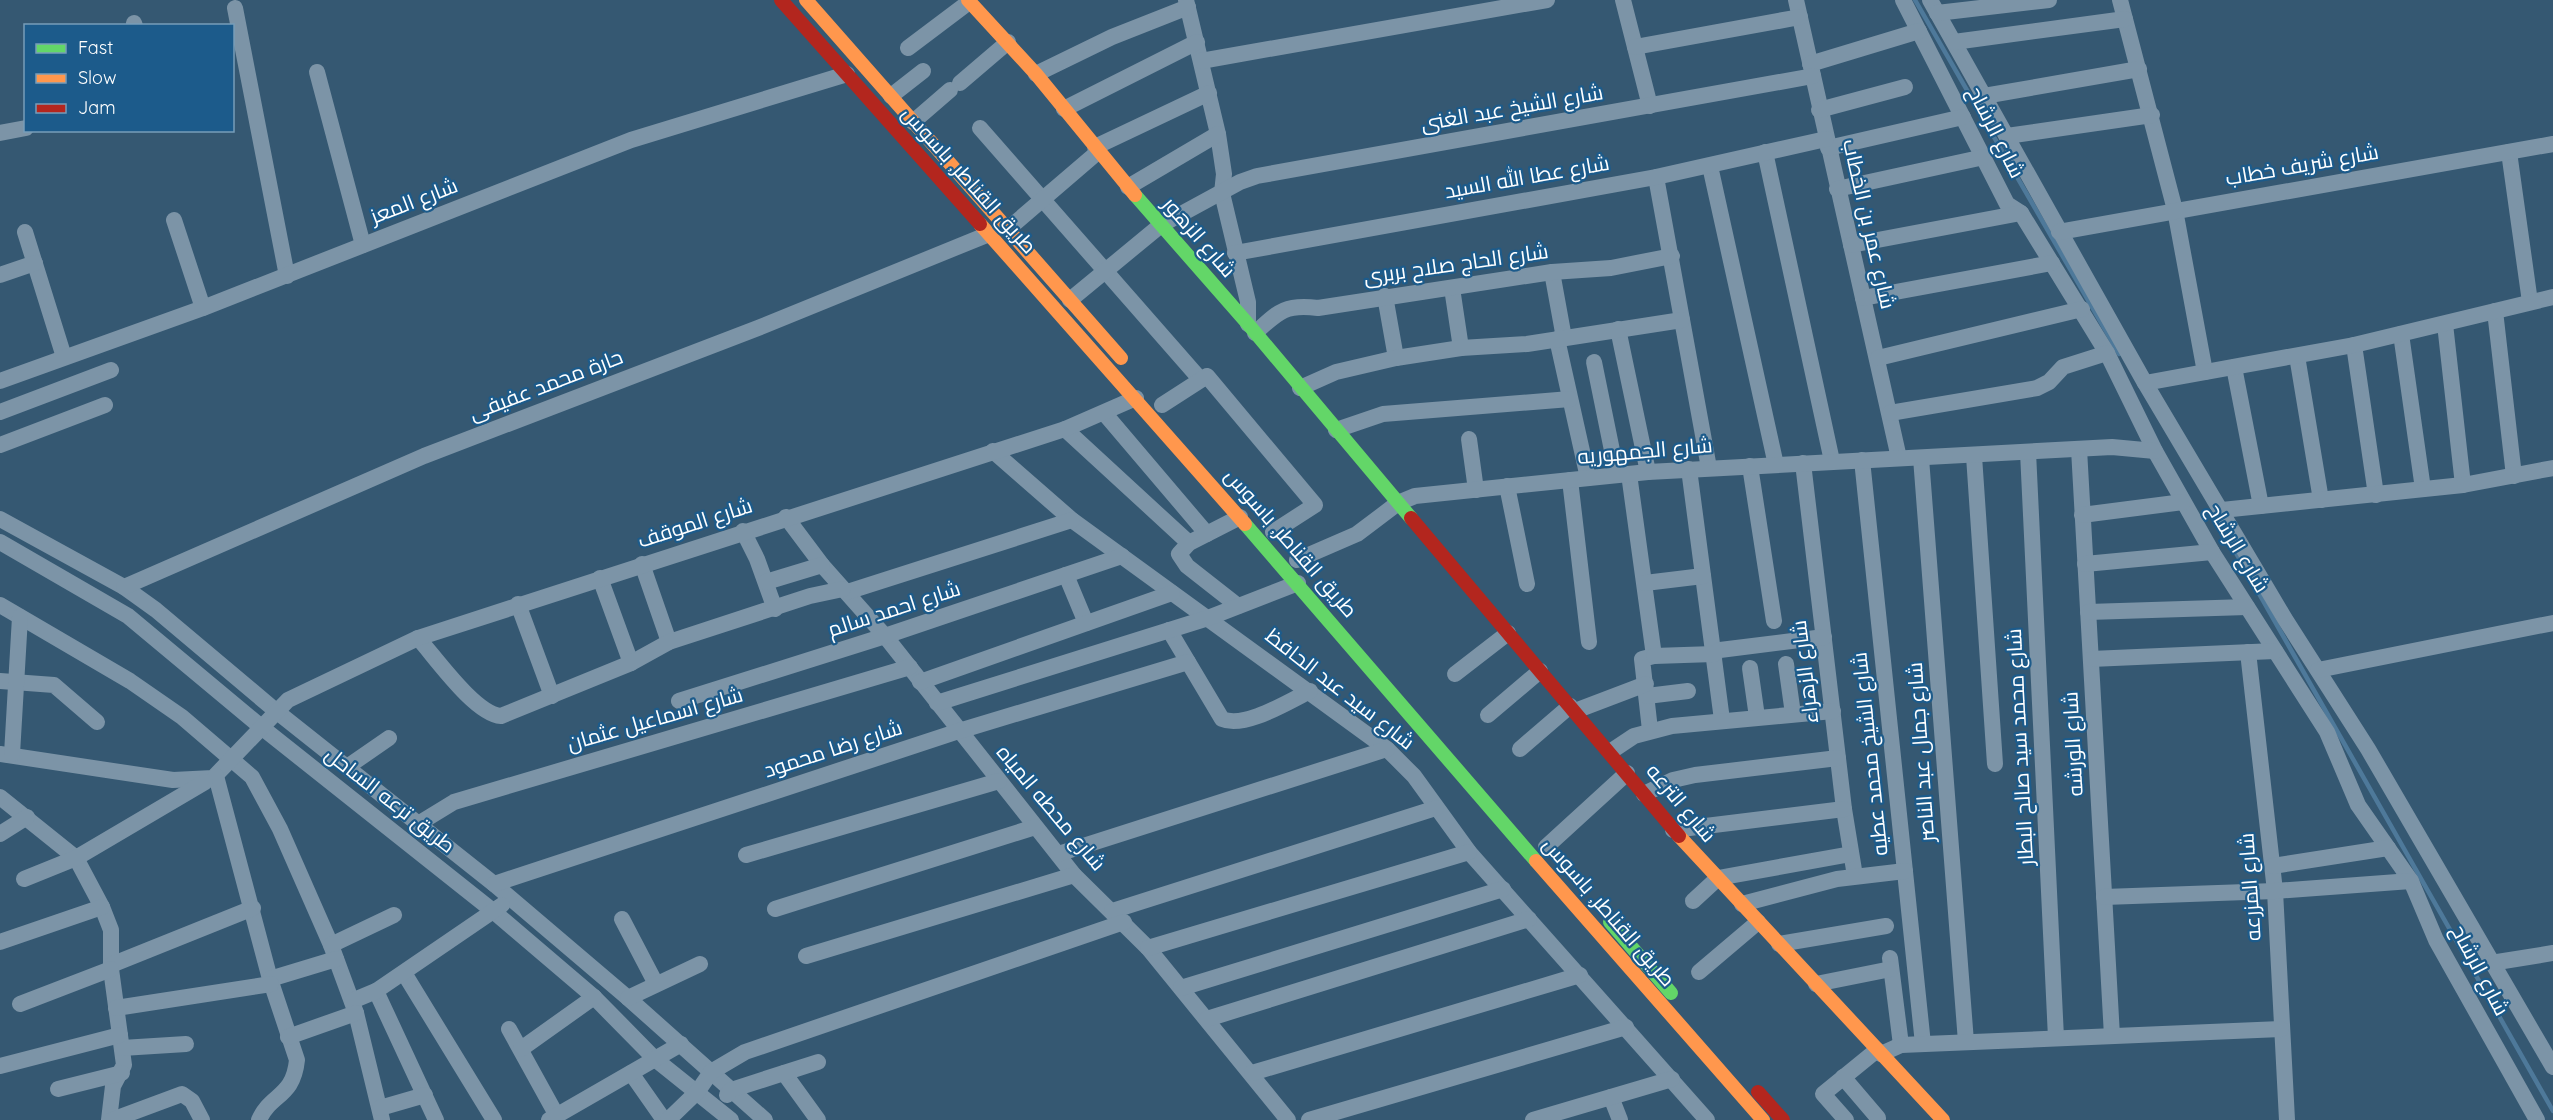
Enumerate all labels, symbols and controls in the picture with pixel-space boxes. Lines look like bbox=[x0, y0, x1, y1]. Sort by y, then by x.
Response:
legend bbox=[24, 24, 234, 132]
text: Fast bbox=[78, 36, 113, 59]
text: Slow bbox=[78, 66, 116, 89]
street label: شارع الشيخ عبد الغنى bbox=[1419, 78, 1605, 138]
street label: شارع الرشاح bbox=[1961, 81, 2031, 183]
text: Jam bbox=[78, 96, 116, 119]
street label: طريق القناطر, باسوس bbox=[896, 100, 1043, 259]
street label: شارع عمر بن الخطاب bbox=[1836, 136, 1902, 312]
street label: شارع شريف خطاب bbox=[2223, 138, 2381, 192]
street label: شارع عطا الله السيد bbox=[1442, 149, 1612, 205]
street label: شارع المعز bbox=[365, 172, 462, 231]
street label: شارع الزهور bbox=[1155, 190, 1242, 283]
street label: شارع الحاج صلاح بربرى bbox=[1362, 237, 1550, 291]
street label: حارة محمد عفيفى bbox=[465, 343, 627, 426]
street label: شارع الجمهوريه bbox=[1576, 431, 1714, 471]
street label: طريق القناطر, باسوس bbox=[1219, 462, 1364, 623]
street label: شارع الموقف bbox=[634, 491, 756, 555]
street label: شارع الرشاح bbox=[2200, 498, 2276, 598]
street label: شارع احمد سالم bbox=[824, 574, 964, 644]
street label: شارع الزهراء bbox=[1785, 619, 1825, 725]
street label: شارع سيد عبد الحافظ bbox=[1260, 622, 1420, 756]
street label: شارع محمد سيد صالح البطار bbox=[2000, 628, 2040, 867]
street label: شارع الشيخ محمد عطيه bbox=[1845, 651, 1895, 857]
street label: شارع جمال عبد الناصر bbox=[1901, 661, 1941, 844]
street label: شارع اسماعيل عثمان bbox=[564, 680, 746, 758]
street label: شارع الورشه bbox=[2056, 691, 2090, 797]
street label: شارع رضا محمود bbox=[760, 713, 906, 785]
street label: شارع محطه المياه bbox=[990, 739, 1112, 877]
street label: طريق ترعه الساحل bbox=[320, 740, 461, 859]
street label: شارع الترعه bbox=[1640, 758, 1722, 848]
street label: طريق القناطر, باسوس bbox=[1537, 831, 1682, 992]
street label: شارع المزرعه bbox=[2232, 832, 2268, 942]
street label: شارع الرشاح bbox=[2444, 919, 2516, 1021]

